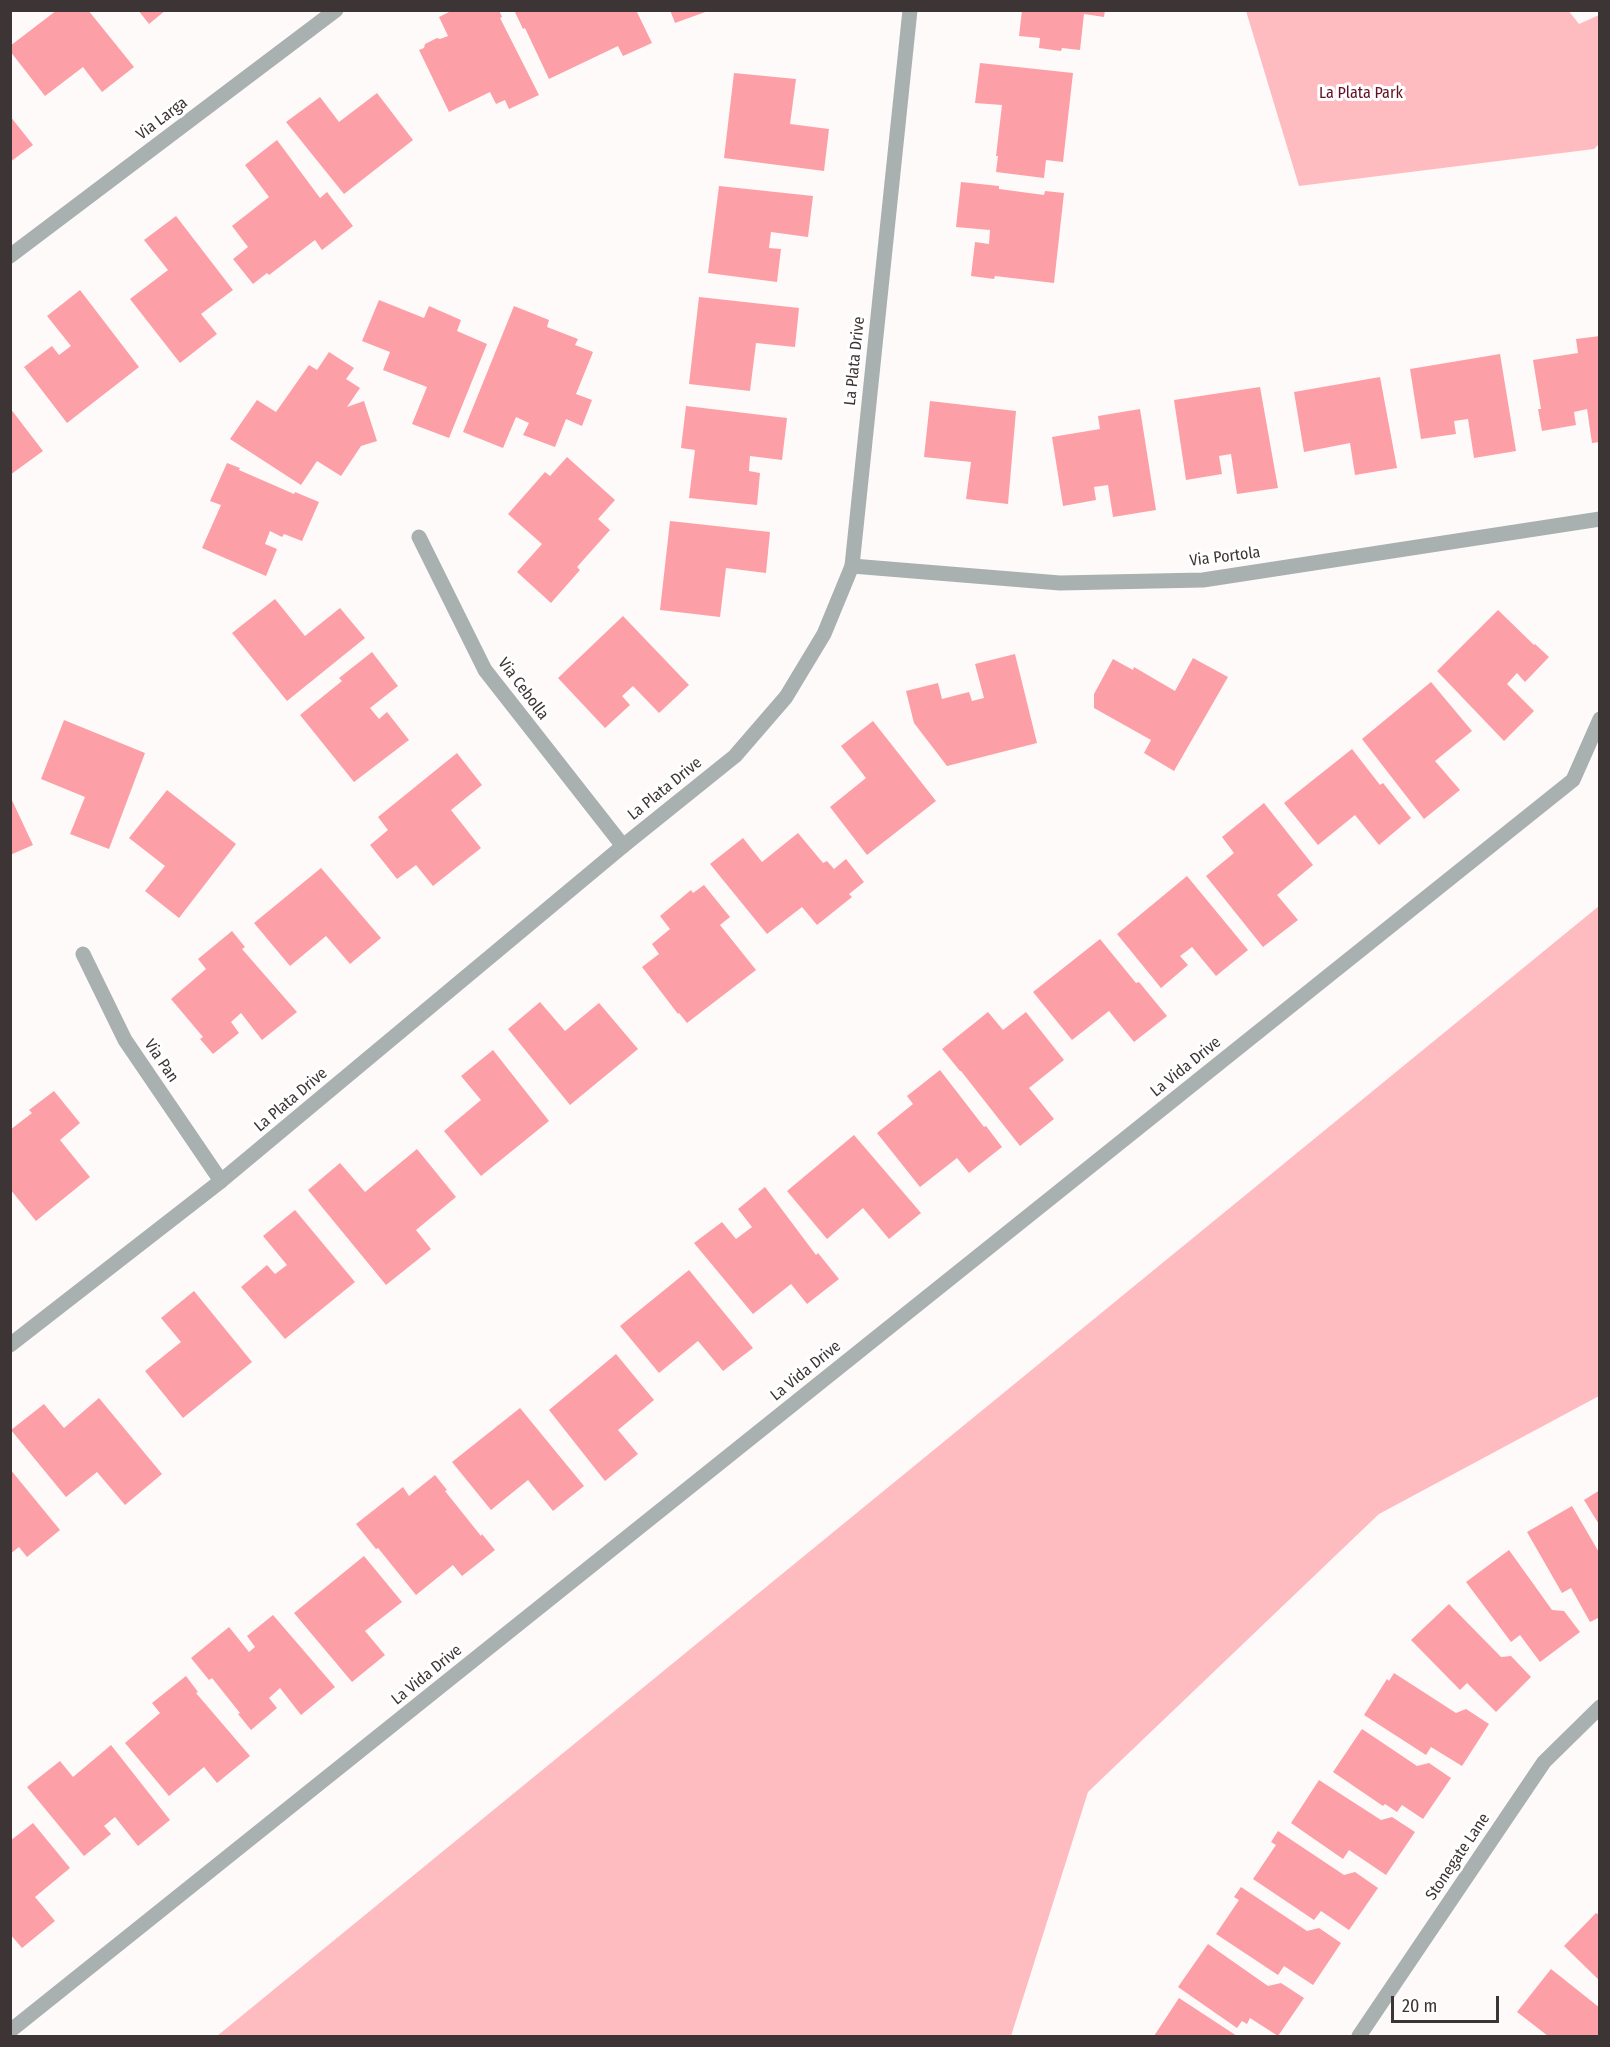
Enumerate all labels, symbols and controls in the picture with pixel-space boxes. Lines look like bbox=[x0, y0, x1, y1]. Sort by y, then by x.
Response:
park label: La Plata Park bbox=[1319, 84, 1403, 104]
street label: Via Larga bbox=[133, 94, 191, 144]
street label: La Plata Drive bbox=[841, 316, 869, 406]
street label: Via Portola bbox=[1189, 543, 1261, 571]
street label: Via Cebolla bbox=[493, 654, 553, 724]
street label: La Plata Drive bbox=[624, 753, 706, 825]
street label: La Vida Drive bbox=[1147, 1033, 1225, 1101]
street label: Via Pan bbox=[140, 1036, 182, 1086]
street label: La Plata Drive bbox=[251, 1064, 331, 1136]
street label: La Vida Drive bbox=[767, 1337, 845, 1405]
street label: La Vida Drive bbox=[388, 1641, 466, 1709]
street label: Stonegate Lane bbox=[1422, 1810, 1494, 1904]
scale bar bbox=[1394, 1984, 1502, 2022]
text: 20 m bbox=[1402, 1995, 1437, 2017]

